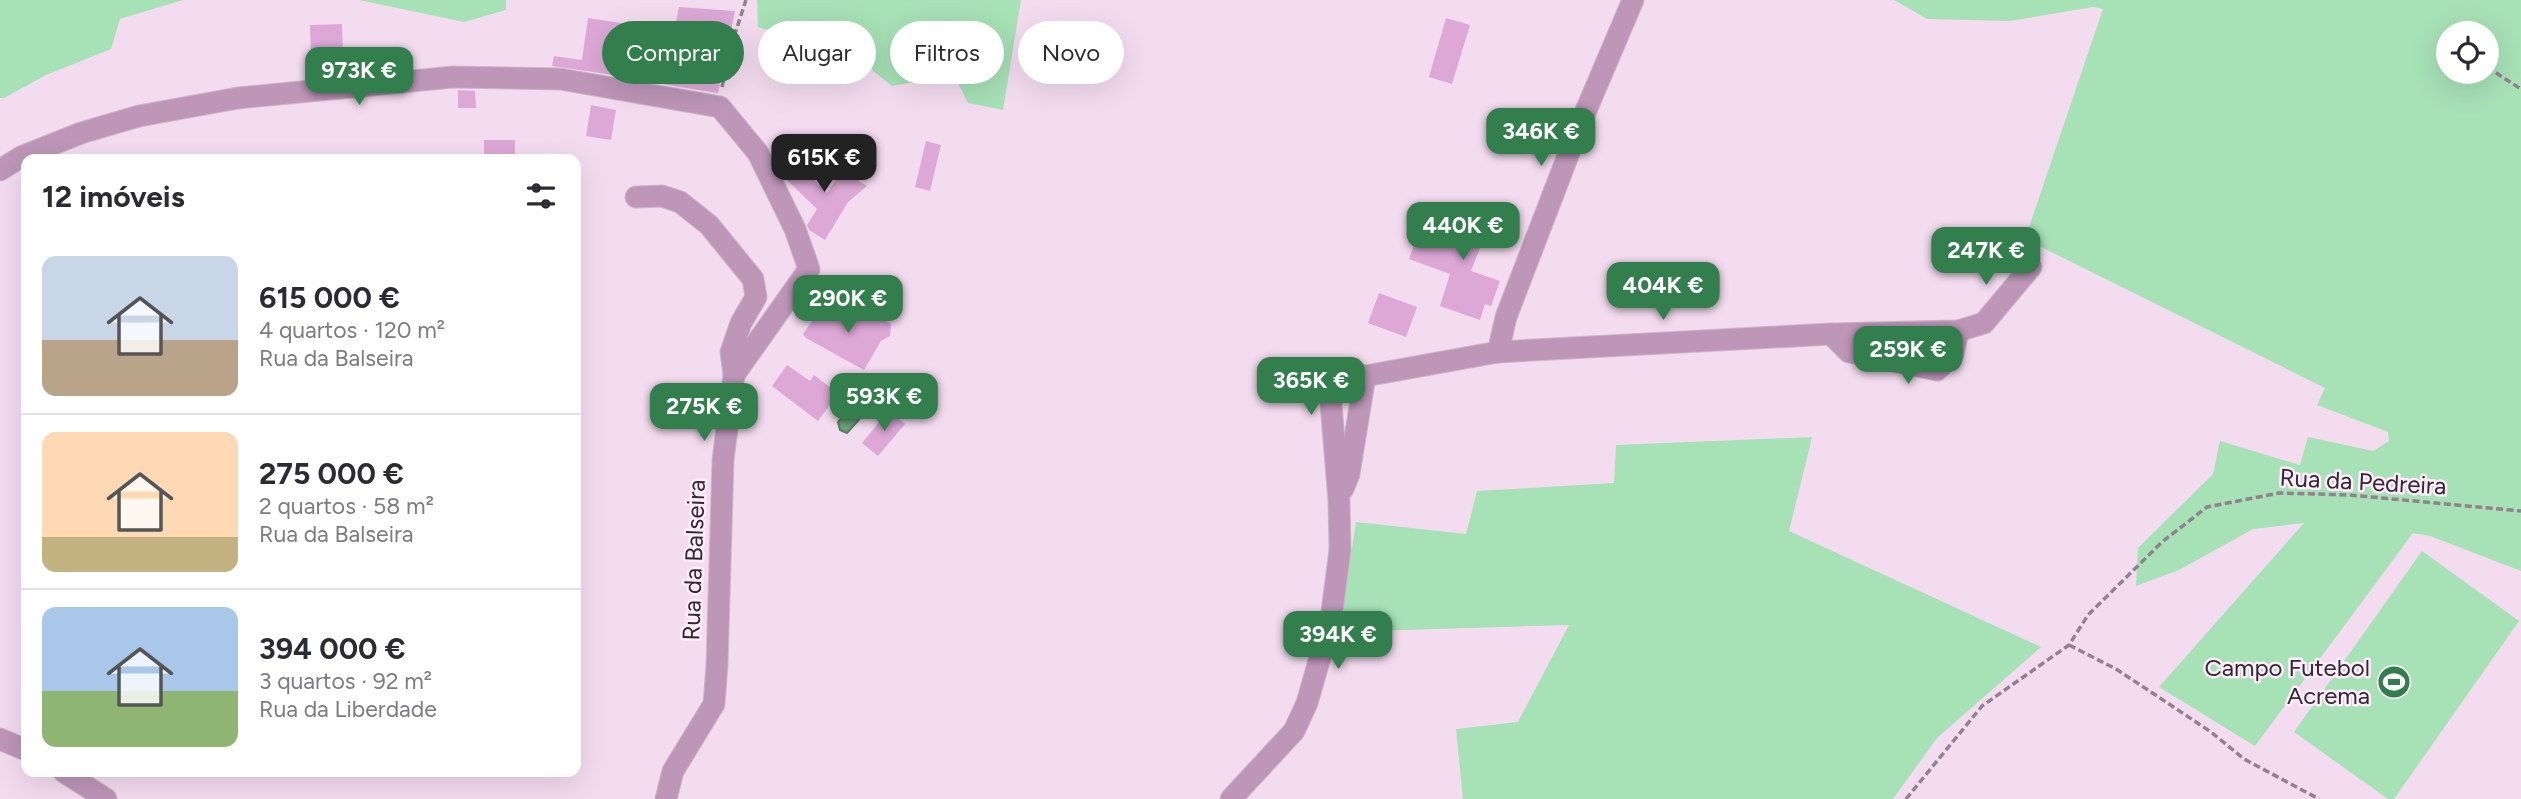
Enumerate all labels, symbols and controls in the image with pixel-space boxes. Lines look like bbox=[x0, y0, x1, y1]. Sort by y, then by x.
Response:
chip: Comprar bbox=[602, 21, 744, 84]
chip: Alugar bbox=[758, 21, 876, 84]
chip: Filtros bbox=[890, 21, 1004, 84]
chip: Novo bbox=[1018, 21, 1124, 84]
map controls bbox=[2436, 21, 2499, 84]
button: locate bbox=[2436, 21, 2499, 84]
pin: 973K € bbox=[302, 48, 416, 107]
text: 973K € bbox=[321, 56, 397, 84]
pin: 346K € bbox=[1484, 108, 1598, 168]
text: 346K € bbox=[1502, 117, 1580, 145]
pin: 615K € bbox=[767, 134, 881, 194]
text: 615K € bbox=[787, 143, 861, 171]
icon: filters bbox=[522, 177, 560, 215]
text: 12 imóveis bbox=[42, 178, 185, 215]
pin: 440K € bbox=[1406, 202, 1520, 262]
text: 440K € bbox=[1423, 211, 1503, 239]
pin: 247K € bbox=[1929, 228, 2043, 287]
text: 247K € bbox=[1947, 236, 2025, 264]
pin: 404K € bbox=[1606, 262, 1720, 322]
text: 404K € bbox=[1623, 271, 1703, 299]
pin: 290K € bbox=[791, 276, 905, 335]
text: 615 000 € bbox=[259, 279, 400, 316]
icon: home bbox=[98, 284, 182, 368]
text: 290K € bbox=[809, 284, 887, 312]
text: 4 quartos · 120 m² bbox=[259, 316, 445, 344]
pin: 259K € bbox=[1851, 326, 1965, 386]
text: 259K € bbox=[1870, 335, 1946, 363]
text: Rua da Balseira bbox=[259, 344, 414, 372]
pin: 365K € bbox=[1254, 358, 1368, 417]
text: 365K € bbox=[1273, 366, 1349, 394]
pin: 593K € bbox=[827, 374, 941, 433]
text: 593K € bbox=[846, 382, 922, 410]
pin: 275K € bbox=[647, 384, 761, 443]
text: 275K € bbox=[666, 392, 742, 420]
text: 275 000 € bbox=[259, 455, 404, 492]
icon: home bbox=[98, 460, 182, 544]
street label: Rua da Pedreira bbox=[2279, 463, 2447, 500]
street label: Rua da Balseira bbox=[676, 479, 711, 641]
text: 2 quartos · 58 m² bbox=[259, 492, 434, 520]
text: Rua da Balseira bbox=[259, 520, 414, 548]
pin: 394K € bbox=[1281, 612, 1395, 671]
text: 394K € bbox=[1299, 620, 1377, 648]
text: 394 000 € bbox=[259, 630, 406, 667]
icon: home bbox=[98, 635, 182, 719]
place label: Campo Futebol Acrema bbox=[2204, 653, 2370, 710]
sports icon: Campo Futebol Acrema bbox=[2375, 663, 2413, 701]
text: 3 quartos · 92 m² bbox=[259, 667, 432, 695]
text: Rua da Liberdade bbox=[259, 695, 437, 723]

